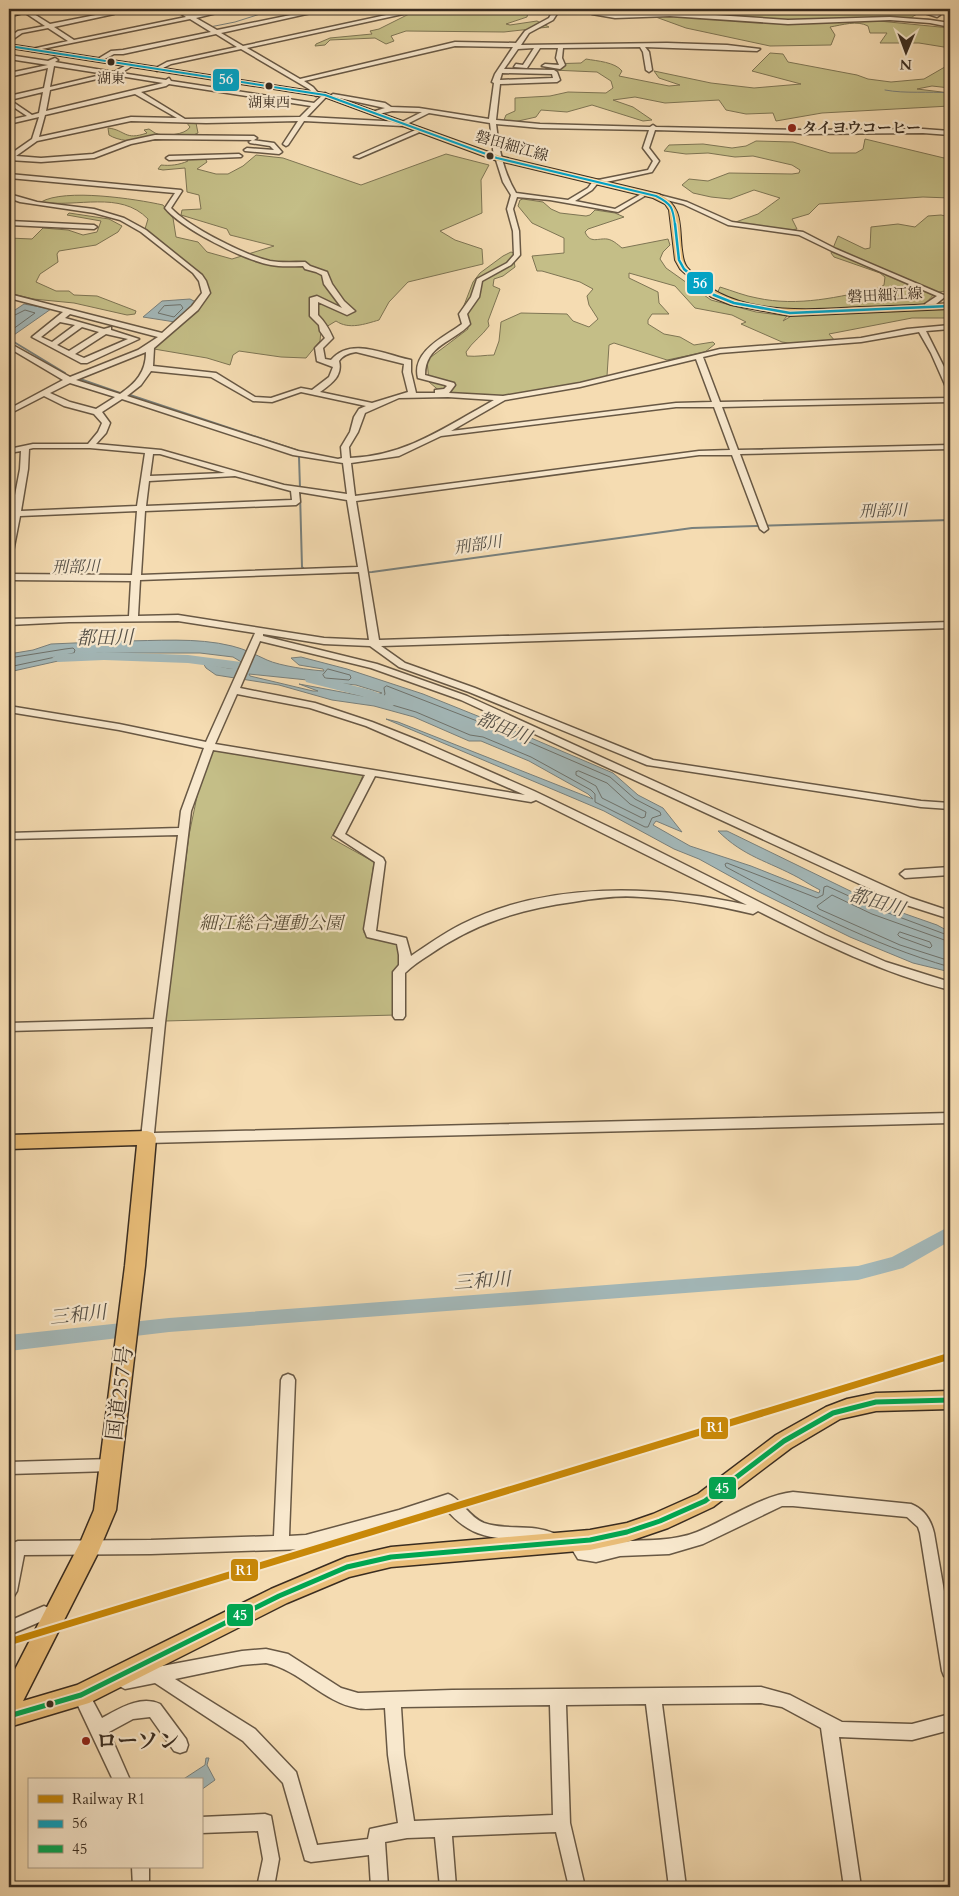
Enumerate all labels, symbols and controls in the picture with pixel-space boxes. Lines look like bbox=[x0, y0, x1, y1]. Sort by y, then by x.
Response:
north arrow bbox=[882, 28, 932, 78]
text: N bbox=[900, 55, 912, 74]
marker: 湖東 bbox=[106, 57, 116, 67]
line badge: 56 bbox=[212, 68, 240, 92]
place label: 湖東 bbox=[97, 69, 125, 88]
text: 56 bbox=[219, 70, 233, 89]
marker: 湖東西 bbox=[264, 81, 274, 91]
place label: 湖東西 bbox=[248, 93, 290, 112]
place label: タイヨウコーヒー bbox=[802, 118, 921, 138]
marker: タイヨウコーヒー bbox=[786, 122, 798, 134]
street label: 磐田細江線 bbox=[473, 126, 551, 166]
unlabelled marker bbox=[485, 151, 495, 161]
line badge: 56 bbox=[686, 271, 714, 295]
text: 56 bbox=[693, 274, 707, 293]
street label: 磐田細江線 bbox=[847, 283, 923, 307]
water label: 刑部川 bbox=[859, 499, 909, 523]
water label: 刑部川 bbox=[453, 530, 505, 559]
water label: 刑部川 bbox=[52, 556, 102, 578]
water label: 都田川 bbox=[76, 624, 136, 651]
water label: 都田川 bbox=[473, 705, 537, 751]
water label: 都田川 bbox=[846, 882, 910, 923]
park label: 細江総合運動公園 bbox=[199, 911, 346, 936]
water label: 三和川 bbox=[453, 1266, 513, 1296]
water label: 三和川 bbox=[48, 1299, 110, 1331]
street label: 国道257号 bbox=[100, 1344, 140, 1442]
line badge: R1 bbox=[700, 1416, 729, 1440]
text: R1 bbox=[706, 1418, 724, 1437]
line badge: 45 bbox=[708, 1476, 737, 1500]
text: 45 bbox=[715, 1479, 729, 1498]
line badge: R1 bbox=[230, 1558, 259, 1582]
text: R1 bbox=[235, 1561, 253, 1580]
line badge: 45 bbox=[226, 1603, 254, 1627]
text: 45 bbox=[233, 1606, 247, 1625]
unlabelled marker bbox=[45, 1699, 55, 1709]
place label: ローソン bbox=[96, 1727, 179, 1756]
marker: ローソン bbox=[80, 1735, 92, 1747]
legend bbox=[28, 1778, 202, 1868]
text: Railway R1 bbox=[72, 1789, 145, 1809]
text: 56 bbox=[72, 1813, 88, 1833]
text: 45 bbox=[72, 1839, 87, 1859]

